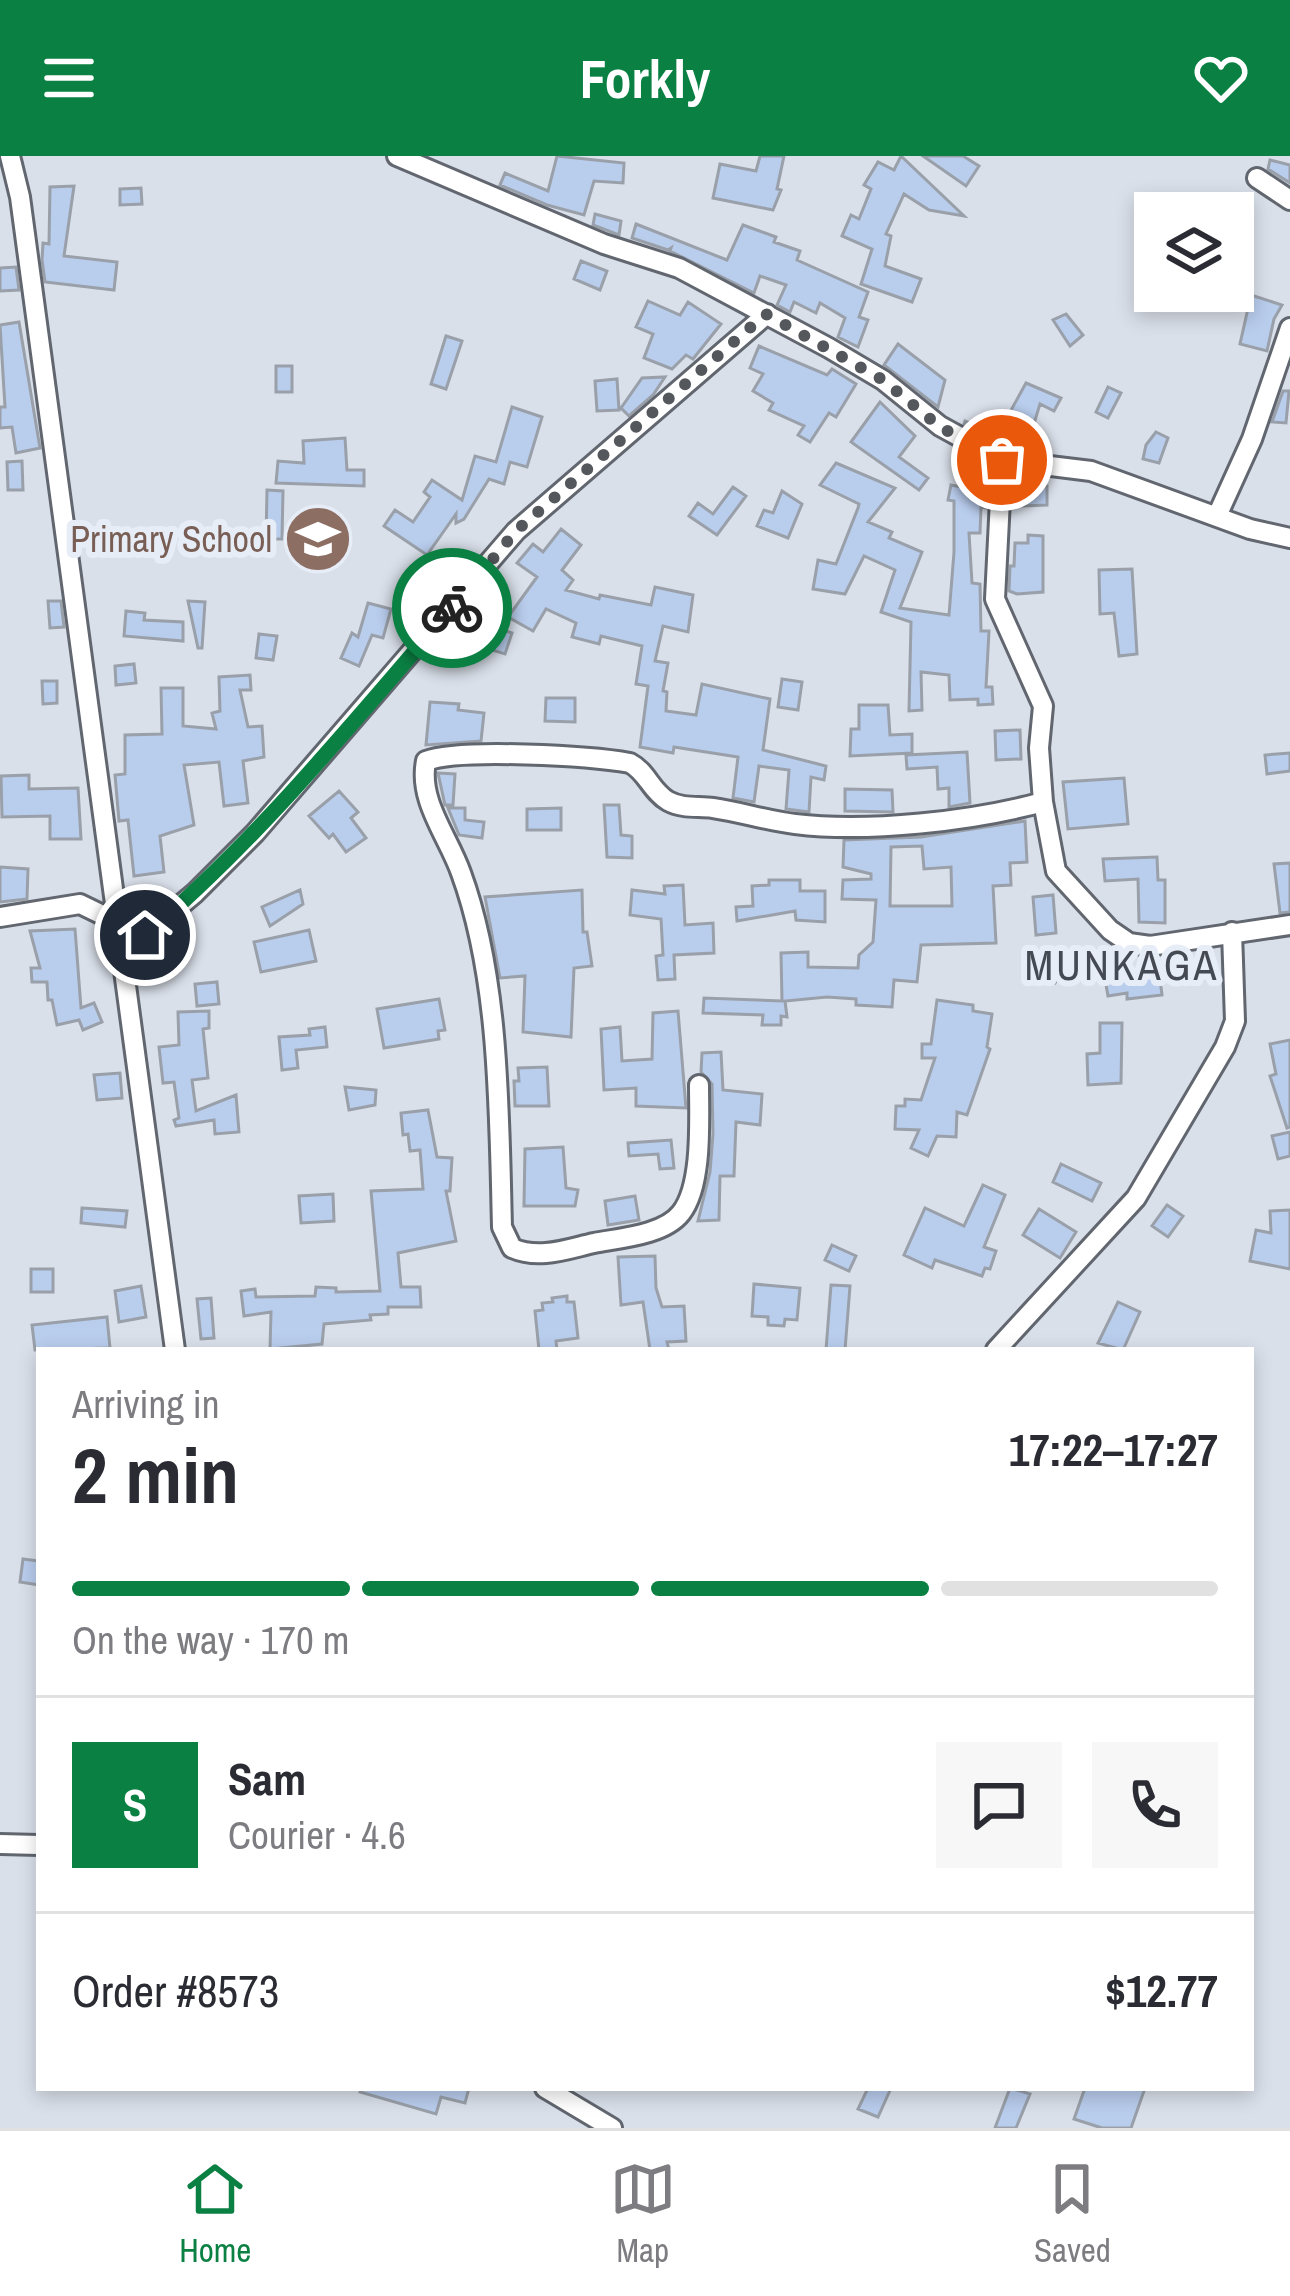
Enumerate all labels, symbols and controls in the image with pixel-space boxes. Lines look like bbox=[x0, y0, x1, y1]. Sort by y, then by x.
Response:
text: Forkly bbox=[580, 42, 710, 115]
icon: menu bbox=[36, 45, 102, 111]
icon: heart bbox=[1188, 45, 1254, 111]
map controls bbox=[1134, 192, 1254, 312]
button: layers bbox=[1134, 192, 1254, 312]
pin bbox=[951, 409, 1053, 511]
icon: bag bbox=[969, 427, 1035, 493]
school or university icon: Primary School bbox=[283, 504, 353, 574]
place label: Primary School bbox=[70, 515, 272, 563]
courier bbox=[392, 548, 512, 668]
icon: bike bbox=[419, 575, 485, 641]
pin bbox=[94, 884, 196, 986]
icon: home bbox=[112, 902, 178, 968]
district label: MUNKAGA bbox=[1024, 937, 1220, 993]
text: Arriving in bbox=[72, 1378, 220, 1430]
text: 17:22–17:27 bbox=[1009, 1419, 1218, 1480]
text: 2 min bbox=[72, 1422, 239, 1527]
text: On the way · 170 m bbox=[72, 1614, 349, 1666]
button: chat bbox=[936, 1742, 1062, 1868]
button: phone bbox=[1092, 1742, 1218, 1868]
text: Sam bbox=[228, 1748, 306, 1809]
text: S bbox=[123, 1774, 147, 1835]
text: Courier · 4.6 bbox=[228, 1809, 406, 1861]
text: Order #8573 bbox=[72, 1960, 279, 2021]
text: $12.77 bbox=[1105, 1960, 1218, 2021]
tab: Home bbox=[179, 2156, 251, 2272]
tab: Map bbox=[610, 2156, 676, 2272]
tab: Saved bbox=[1034, 2156, 1111, 2272]

